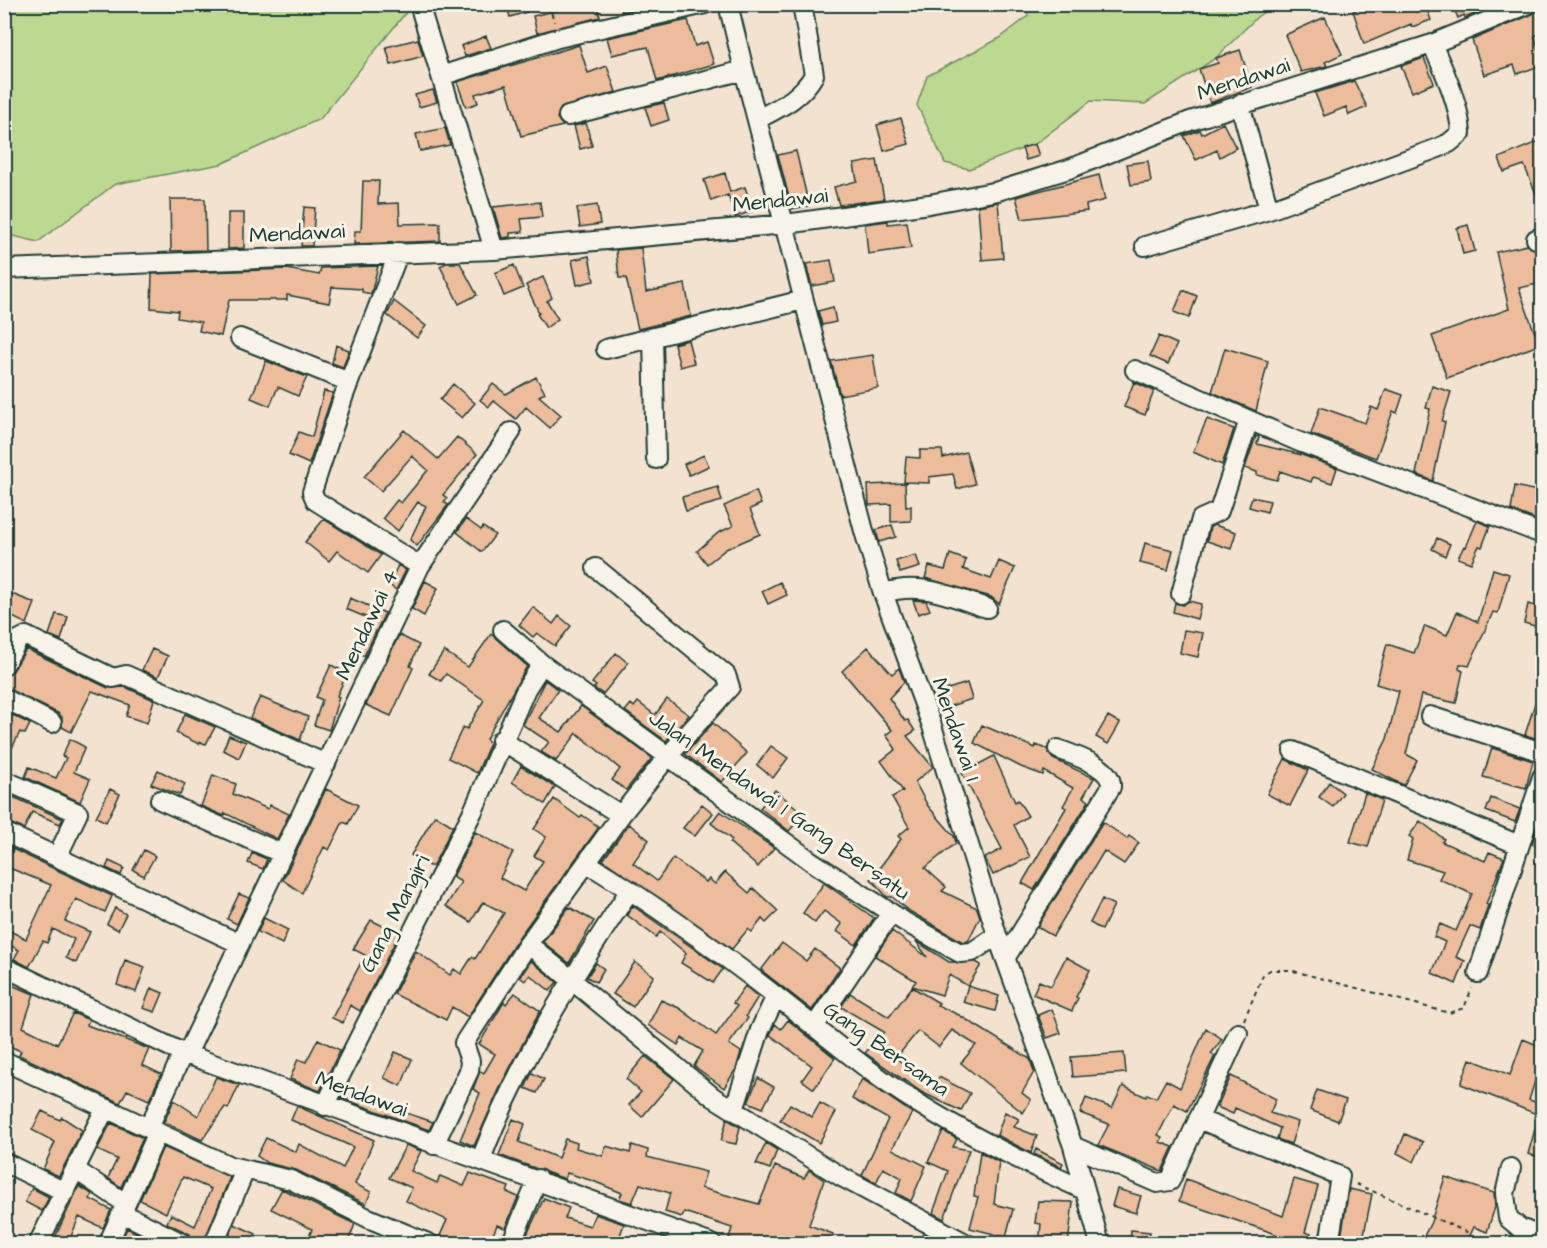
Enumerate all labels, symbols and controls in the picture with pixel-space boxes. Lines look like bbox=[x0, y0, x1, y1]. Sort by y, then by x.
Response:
street label: Mendawai bbox=[1193, 50, 1294, 109]
street label: Mendawai bbox=[731, 180, 829, 221]
street label: Mendawai bbox=[248, 216, 346, 251]
street label: Mendawai 4 bbox=[328, 564, 407, 685]
street label: Mendawai 1 bbox=[923, 674, 988, 786]
street label: Jalan Mendawai 1 Gang Bersatu bbox=[641, 703, 916, 909]
street label: Gang Mangiri bbox=[352, 850, 439, 978]
street label: Gang Bersama bbox=[816, 994, 956, 1105]
street label: Mendawai bbox=[311, 1063, 412, 1125]

